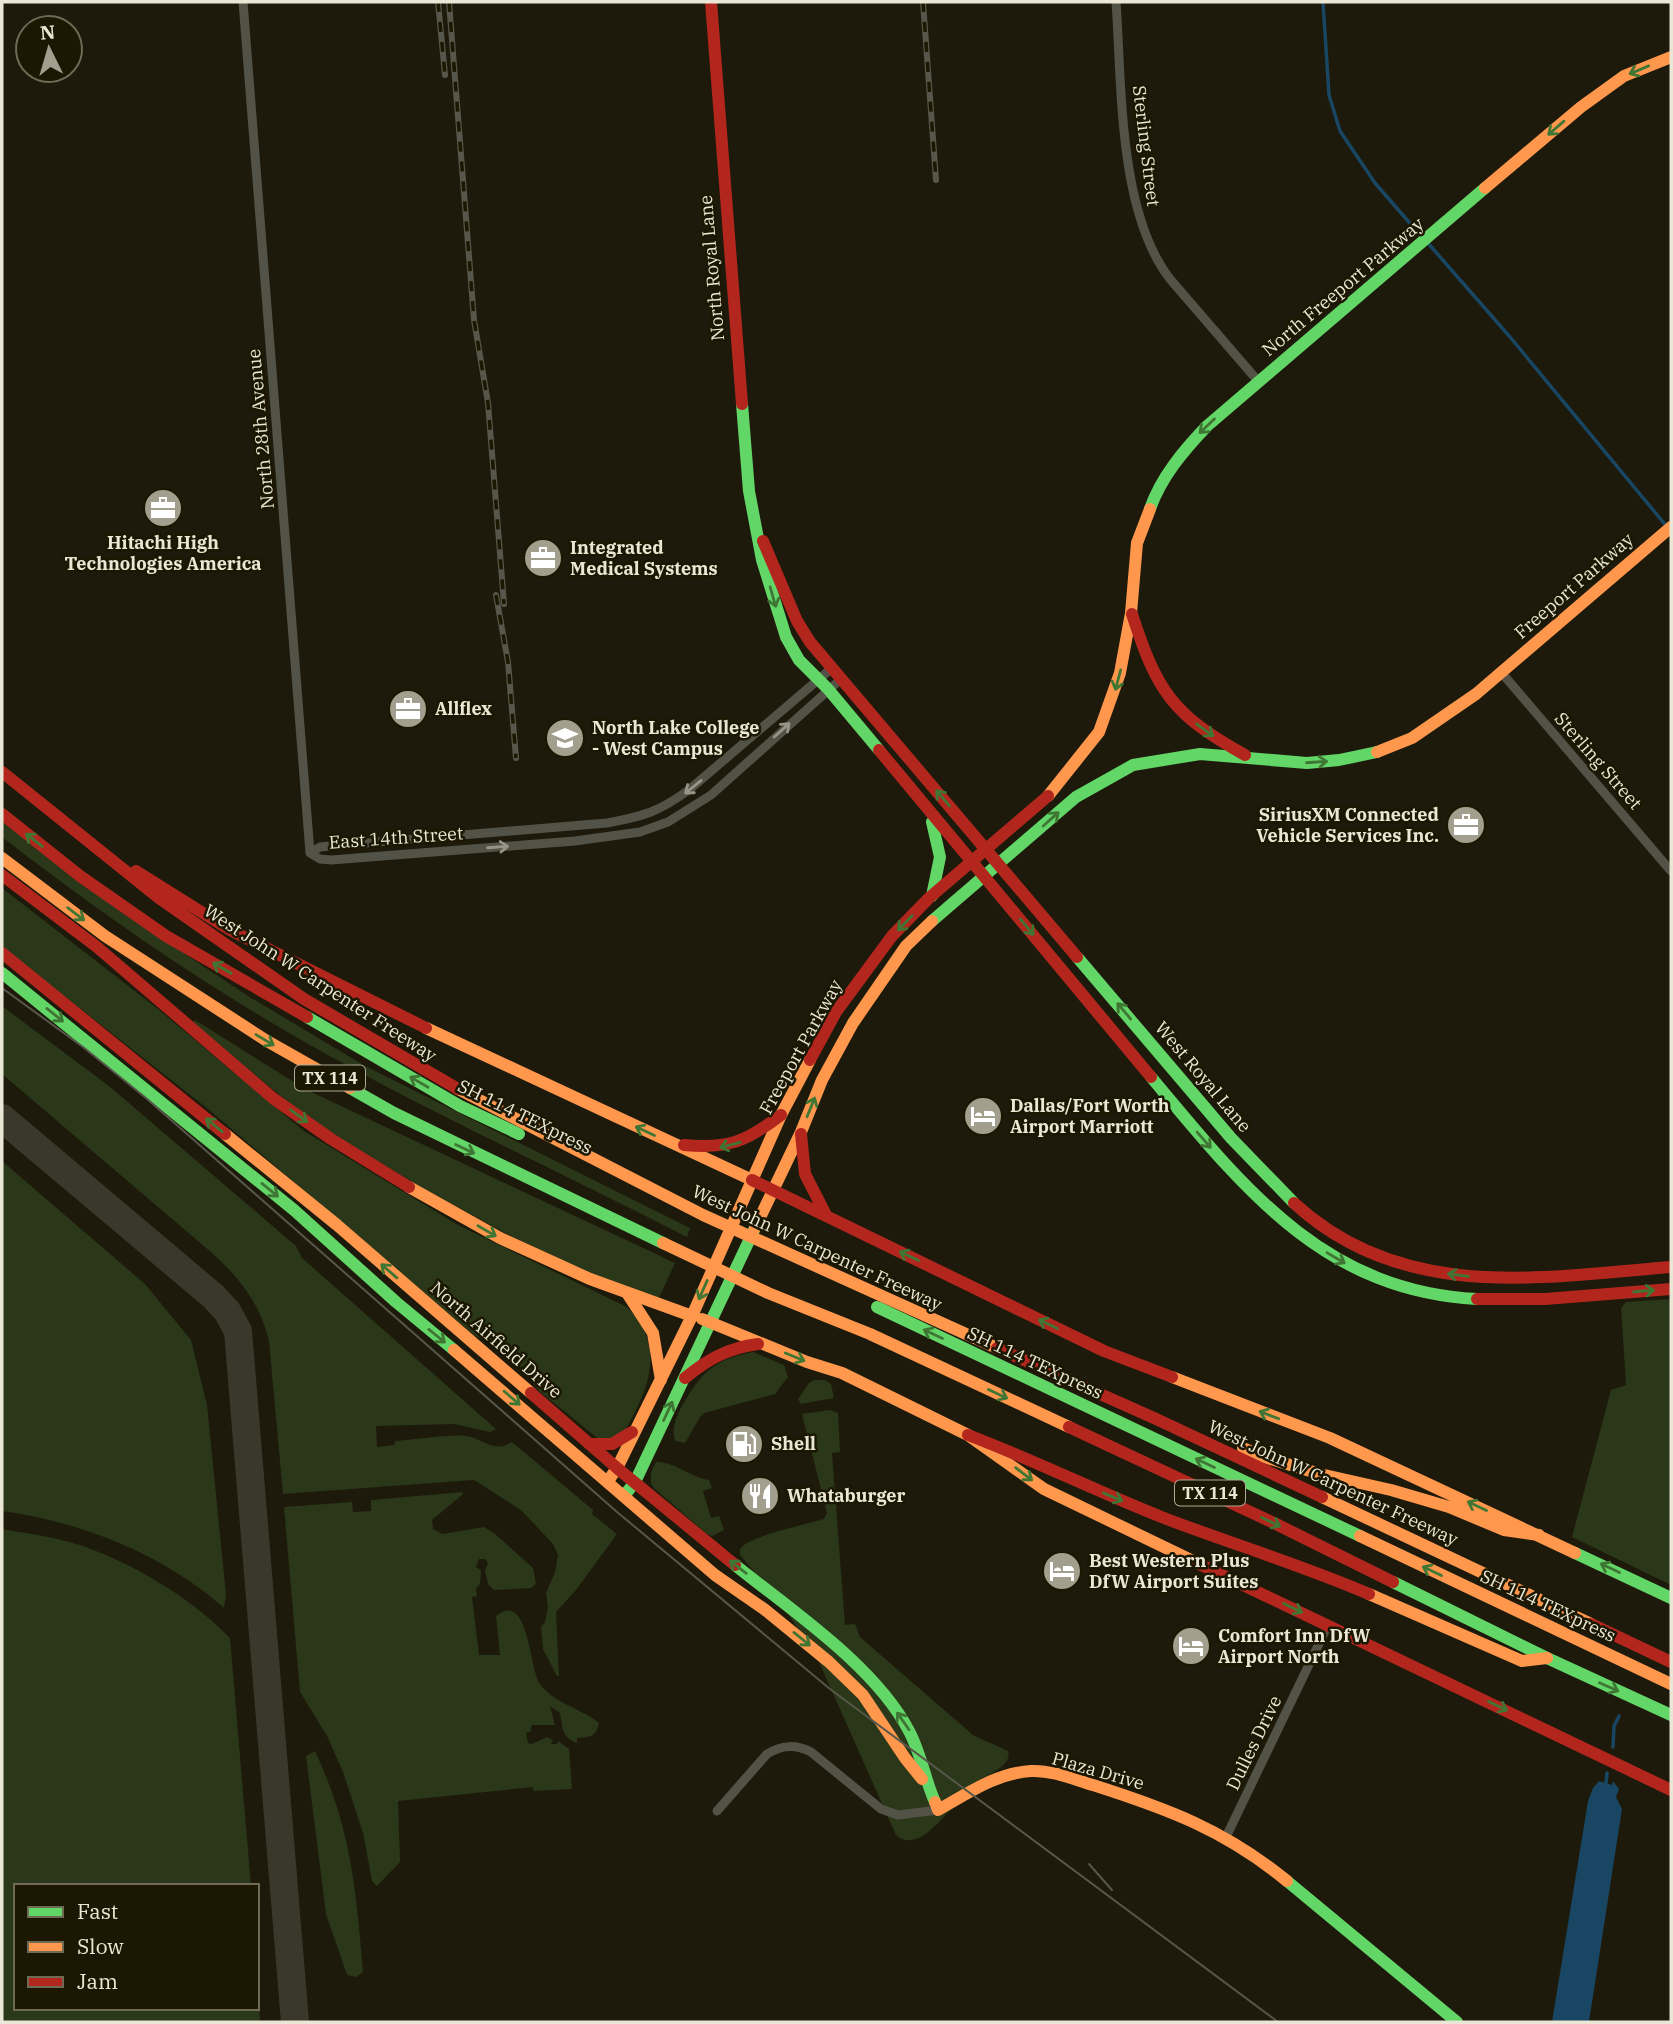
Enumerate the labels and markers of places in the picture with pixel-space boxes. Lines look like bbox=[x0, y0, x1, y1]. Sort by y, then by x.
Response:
office icon: Hitachi High Technologies America bbox=[142, 487, 184, 529]
place label: Hitachi High Technologies America bbox=[64, 531, 262, 575]
place label: Integrated Medical Systems bbox=[570, 536, 718, 580]
office icon: Integrated Medical Systems bbox=[522, 537, 564, 579]
office icon: Allflex bbox=[387, 688, 429, 730]
place label: Allflex bbox=[435, 697, 492, 720]
place label: North Lake College - West Campus bbox=[592, 716, 760, 760]
school or university icon: North Lake College - West Campus bbox=[544, 717, 586, 759]
place label: SiriusXM Connected Vehicle Services Inc. bbox=[1256, 803, 1439, 847]
office icon: SiriusXM Connected Vehicle Services Inc. bbox=[1445, 804, 1487, 846]
place label: Dallas/Fort Worth Airport Marriott bbox=[1010, 1094, 1170, 1138]
hotel icon: Dallas/Fort Worth Airport Marriott bbox=[962, 1095, 1004, 1137]
fuel station icon: Shell bbox=[723, 1423, 765, 1465]
place label: Shell bbox=[771, 1432, 816, 1455]
restaurant icon: Whataburger bbox=[739, 1475, 781, 1517]
place label: Whataburger bbox=[787, 1484, 905, 1507]
place label: Best Western Plus DfW Airport Suites bbox=[1089, 1549, 1258, 1593]
hotel icon: Best Western Plus DfW Airport Suites bbox=[1041, 1550, 1083, 1592]
place label: Comfort Inn DfW Airport North bbox=[1218, 1624, 1371, 1668]
hotel icon: Comfort Inn DfW Airport North bbox=[1170, 1625, 1212, 1667]

